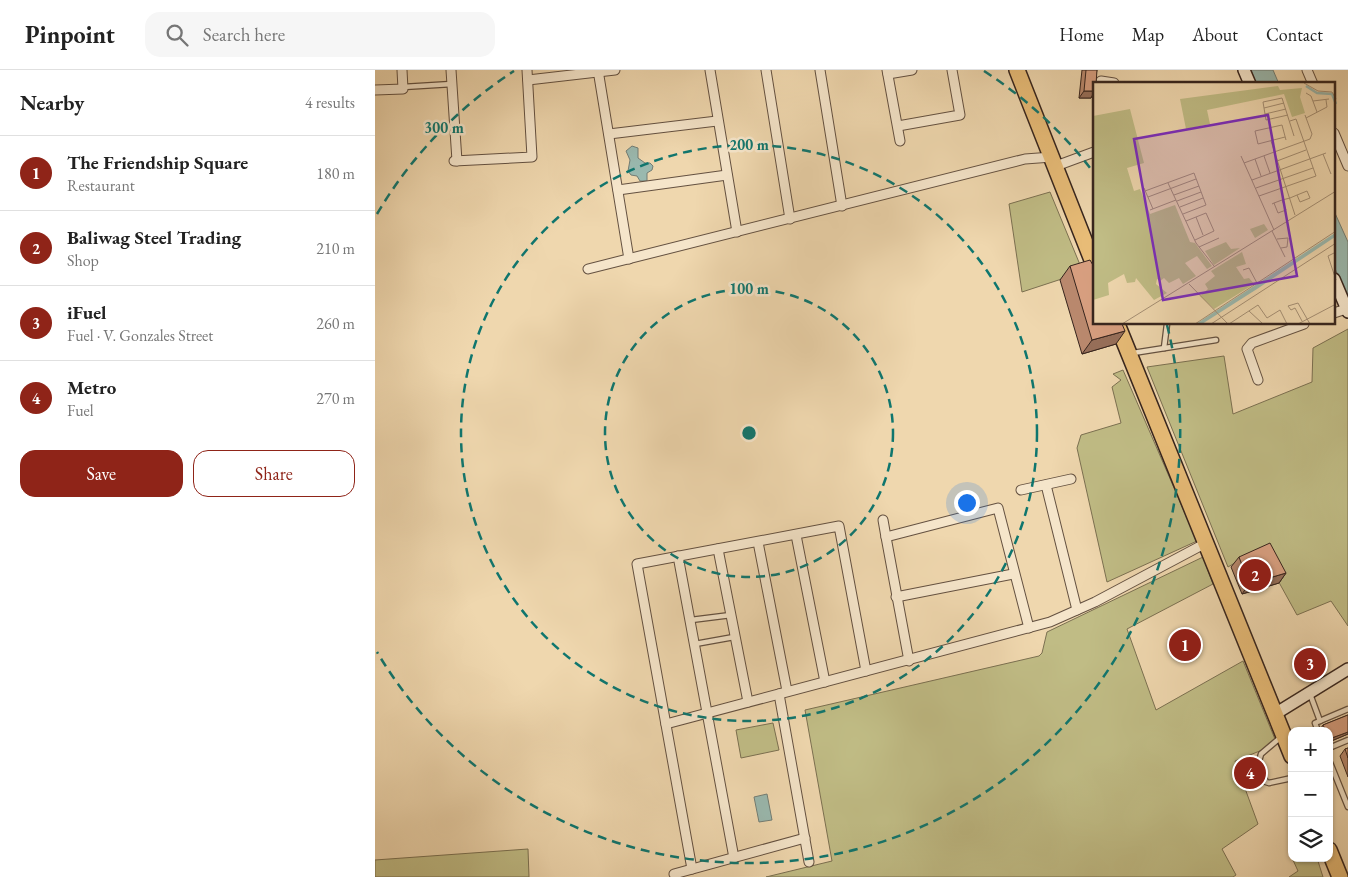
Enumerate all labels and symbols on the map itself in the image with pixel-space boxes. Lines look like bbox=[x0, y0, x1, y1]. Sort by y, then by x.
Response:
inset map bbox=[1093, 82, 1336, 325]
text: 300 m bbox=[424, 118, 464, 137]
text: 200 m bbox=[729, 135, 769, 154]
text: 100 m bbox=[729, 279, 769, 298]
centre of rings bbox=[740, 424, 758, 442]
your location bbox=[954, 490, 980, 516]
pin: 2 bbox=[1239, 556, 1271, 594]
pin: 1 bbox=[1169, 626, 1201, 664]
pin: 3 bbox=[1294, 645, 1326, 683]
pin: 4 bbox=[1234, 754, 1266, 792]

